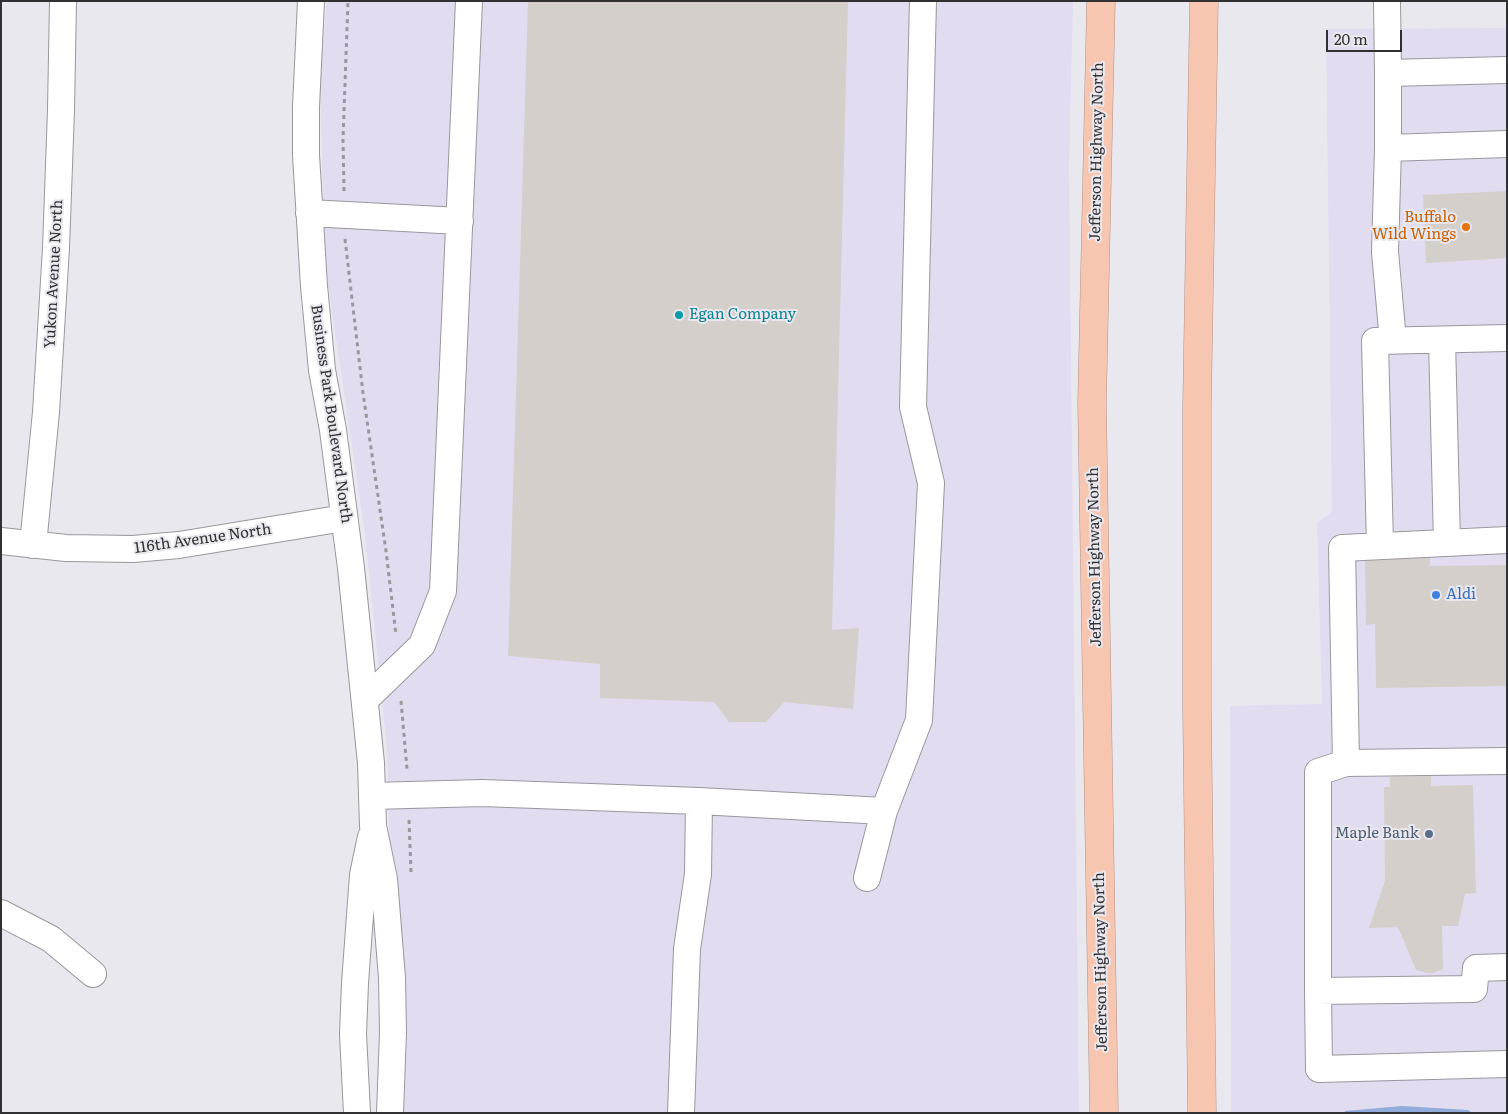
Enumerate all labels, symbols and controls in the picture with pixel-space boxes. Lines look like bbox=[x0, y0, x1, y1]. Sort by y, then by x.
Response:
scale bar bbox=[1328, 20, 1404, 52]
text: 20 m bbox=[1334, 27, 1368, 50]
street label: Jefferson Highway North bbox=[1086, 62, 1108, 242]
street label: Yukon Avenue North bbox=[41, 199, 67, 349]
place label: Buffalo Wild Wings bbox=[1372, 209, 1456, 244]
marker: Buffalo Wild Wings bbox=[1460, 221, 1472, 233]
street label: Business Park Boulevard North bbox=[307, 303, 355, 525]
place label: Egan Company bbox=[689, 306, 796, 324]
marker: Egan Company bbox=[673, 309, 685, 321]
street label: Jefferson Highway North bbox=[1084, 467, 1106, 647]
street label: 116th Avenue North bbox=[133, 520, 273, 558]
place label: Aldi bbox=[1446, 586, 1476, 604]
marker: Aldi bbox=[1430, 589, 1442, 601]
place label: Maple Bank bbox=[1335, 825, 1419, 843]
marker: Maple Bank bbox=[1423, 828, 1435, 840]
street label: Jefferson Highway North bbox=[1090, 872, 1112, 1052]

